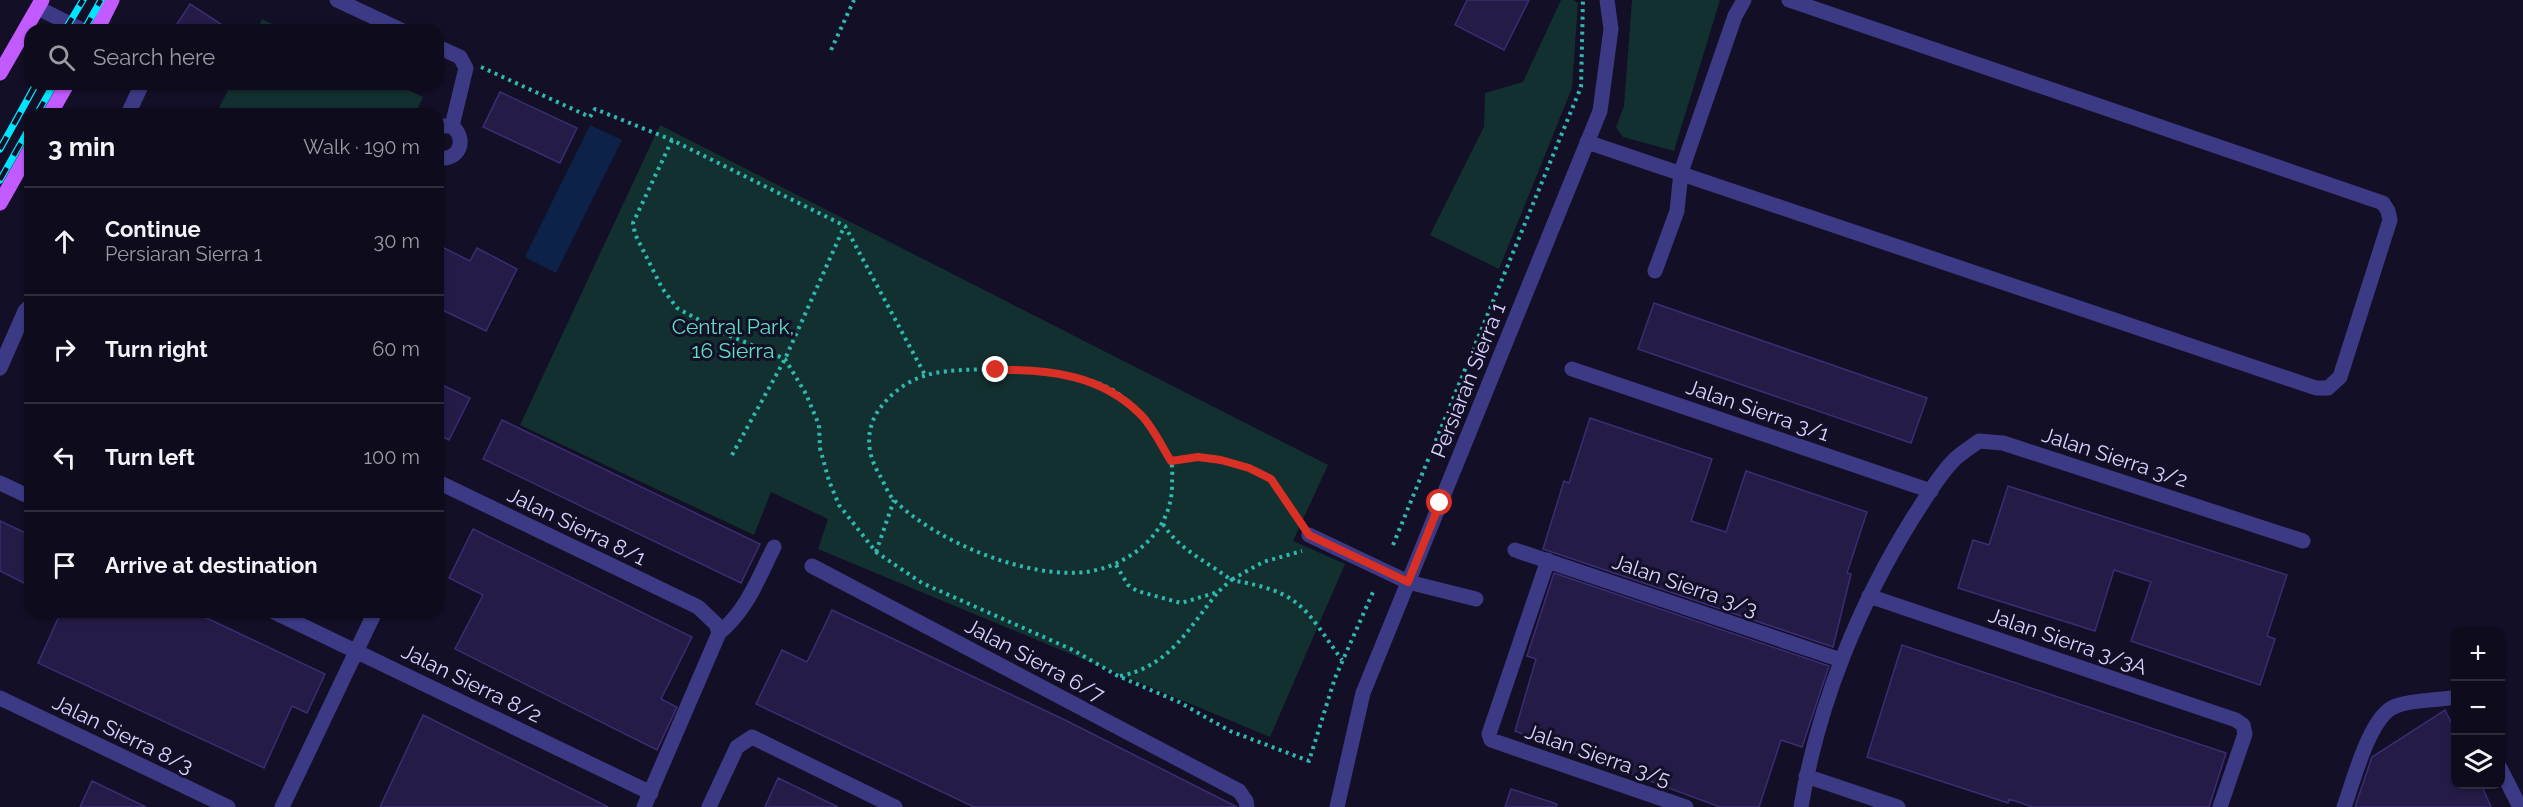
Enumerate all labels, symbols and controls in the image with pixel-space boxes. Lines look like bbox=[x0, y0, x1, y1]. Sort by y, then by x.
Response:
search box bbox=[24, 24, 444, 90]
icon: search bbox=[45, 41, 78, 74]
text: Search here bbox=[93, 44, 215, 70]
text: 3 min bbox=[48, 132, 115, 162]
text: Walk · 190 m bbox=[303, 135, 420, 159]
text: Continue bbox=[105, 216, 201, 242]
icon: ahead bbox=[48, 225, 81, 258]
text: 30 m bbox=[374, 229, 420, 253]
text: Persiaran Sierra 1 bbox=[105, 242, 262, 266]
street label: Persiaran Sierra 1 bbox=[1425, 299, 1511, 461]
park label: Central Park, 16 Sierra bbox=[672, 314, 794, 363]
icon: right bbox=[48, 333, 81, 366]
text: Turn right bbox=[105, 336, 208, 362]
text: 60 m bbox=[372, 337, 420, 361]
route end bbox=[982, 356, 1008, 382]
street label: Jalan Sierra 3/1 bbox=[1683, 374, 1833, 446]
street label: Jalan Sierra 3/2 bbox=[2039, 422, 2191, 492]
icon: left bbox=[48, 441, 81, 474]
text: Turn left bbox=[105, 444, 195, 470]
text: 100 m bbox=[363, 445, 420, 469]
street label: Jalan Sierra 8/1 bbox=[504, 482, 650, 570]
route start bbox=[1426, 489, 1452, 515]
street label: Jalan Sierra 3/3 bbox=[1609, 548, 1761, 622]
icon: arrive bbox=[48, 549, 81, 582]
text: Arrive at destination bbox=[105, 552, 318, 578]
street label: Jalan Sierra 3/3A bbox=[1985, 602, 2151, 680]
street label: Jalan Sierra 6/7 bbox=[961, 613, 1109, 708]
map controls bbox=[2451, 627, 2505, 789]
button: + bbox=[2451, 627, 2505, 681]
street label: Jalan Sierra 8/2 bbox=[398, 638, 546, 728]
button: − bbox=[2451, 681, 2505, 735]
street label: Jalan Sierra 8/3 bbox=[49, 689, 197, 779]
street label: Jalan Sierra 3/5 bbox=[1522, 718, 1674, 792]
button: layers bbox=[2451, 735, 2505, 789]

